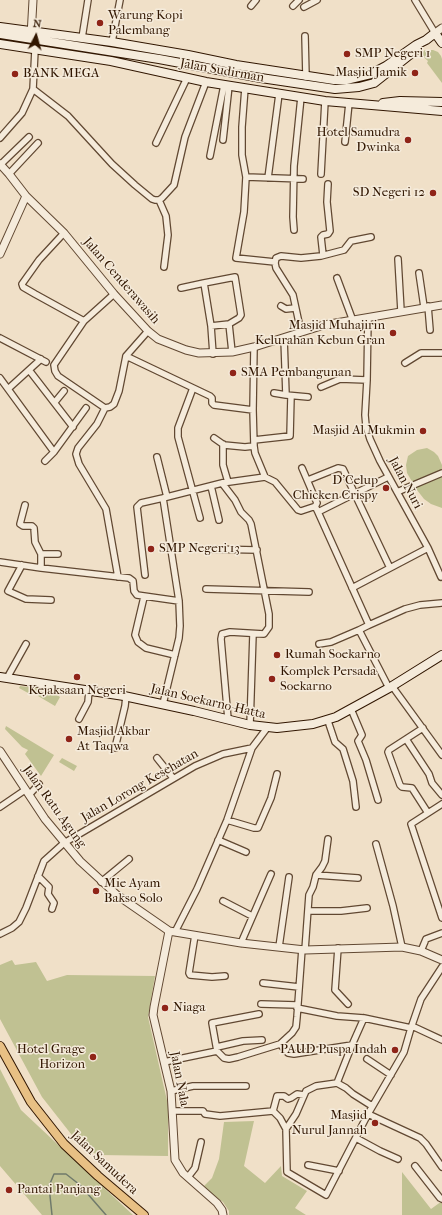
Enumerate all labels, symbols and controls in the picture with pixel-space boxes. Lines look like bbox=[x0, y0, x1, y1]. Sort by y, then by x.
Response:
place label: Warung Kopi Palembang bbox=[108, 8, 183, 39]
north arrow bbox=[16, 16, 56, 56]
text: N bbox=[32, 17, 42, 30]
marker: Warung Kopi Palembang bbox=[95, 18, 105, 28]
place label: SMP Negeri 1 bbox=[355, 46, 430, 62]
marker: SMP Negeri 1 bbox=[342, 49, 352, 59]
street label: Jalan Sudirman bbox=[179, 56, 265, 86]
place label: Masjid Jamik bbox=[335, 65, 407, 81]
place label: BANK MEGA bbox=[23, 66, 99, 82]
marker: Masjid Jamik bbox=[410, 68, 420, 78]
marker: BANK MEGA bbox=[10, 69, 20, 79]
place label: Hotel Samudra Dwinka bbox=[317, 125, 400, 156]
marker: Hotel Samudra Dwinka bbox=[403, 135, 413, 145]
place label: SD Negeri 12 bbox=[353, 185, 425, 201]
marker: SD Negeri 12 bbox=[428, 188, 438, 198]
street label: Jalan Cenderawasih bbox=[79, 235, 163, 327]
place label: Masjid Muhajirin Kelurahan Kebun Gran bbox=[255, 318, 385, 349]
marker: Masjid Muhajirin Kelurahan Kebun Gran bbox=[388, 328, 398, 338]
place label: SMA Pembangunan bbox=[241, 365, 352, 381]
marker: SMA Pembangunan bbox=[228, 368, 238, 378]
place label: Masjid Al Mukmin bbox=[313, 423, 415, 439]
marker: Masjid Al Mukmin bbox=[418, 426, 428, 436]
street label: Jalan Nuri bbox=[385, 454, 425, 512]
place label: D'Celup Chicken Crispy bbox=[293, 473, 378, 504]
marker: D'Celup Chicken Crispy bbox=[381, 483, 391, 493]
place label: SMP Negeri 13 bbox=[159, 541, 240, 557]
marker: SMP Negeri 13 bbox=[146, 544, 156, 554]
place label: Rumah Soekarno bbox=[285, 647, 380, 663]
marker: Rumah Soekarno bbox=[272, 650, 282, 660]
place label: Komplek Persada Soekarno bbox=[280, 664, 376, 695]
marker: Kejaksaan Negeri bbox=[72, 672, 82, 682]
marker: Komplek Persada Soekarno bbox=[267, 674, 277, 684]
street label: Jalan Soekarno-Hatta bbox=[149, 681, 267, 723]
place label: Kejaksaan Negeri bbox=[28, 683, 126, 699]
place label: Masjid Akbar At Taqwa bbox=[77, 724, 150, 755]
marker: Masjid Akbar At Taqwa bbox=[64, 734, 74, 744]
street label: Jalan Lorong Kesehatan bbox=[79, 746, 201, 826]
street label: Jalan Ratu Agung bbox=[19, 763, 89, 851]
place label: Mie Ayam Bakso Solo bbox=[104, 876, 163, 907]
marker: Mie Ayam Bakso Solo bbox=[91, 886, 101, 896]
place label: Niaga bbox=[173, 1000, 206, 1016]
marker: Niaga bbox=[160, 1003, 170, 1013]
place label: Hotel Grage Horizon bbox=[17, 1042, 85, 1073]
place label: PAUD Puspa Indah bbox=[280, 1042, 387, 1058]
marker: PAUD Puspa Indah bbox=[390, 1045, 400, 1055]
street label: Jalan Nala bbox=[166, 1050, 192, 1108]
marker: Hotel Grage Horizon bbox=[88, 1052, 98, 1062]
place label: Masjid Nurul Jannah bbox=[292, 1108, 367, 1139]
marker: Masjid Nurul Jannah bbox=[370, 1118, 380, 1128]
street label: Jalan Samudera bbox=[67, 1128, 141, 1198]
place label: Pantai Panjang bbox=[17, 1182, 101, 1198]
marker: Pantai Panjang bbox=[4, 1185, 14, 1195]

